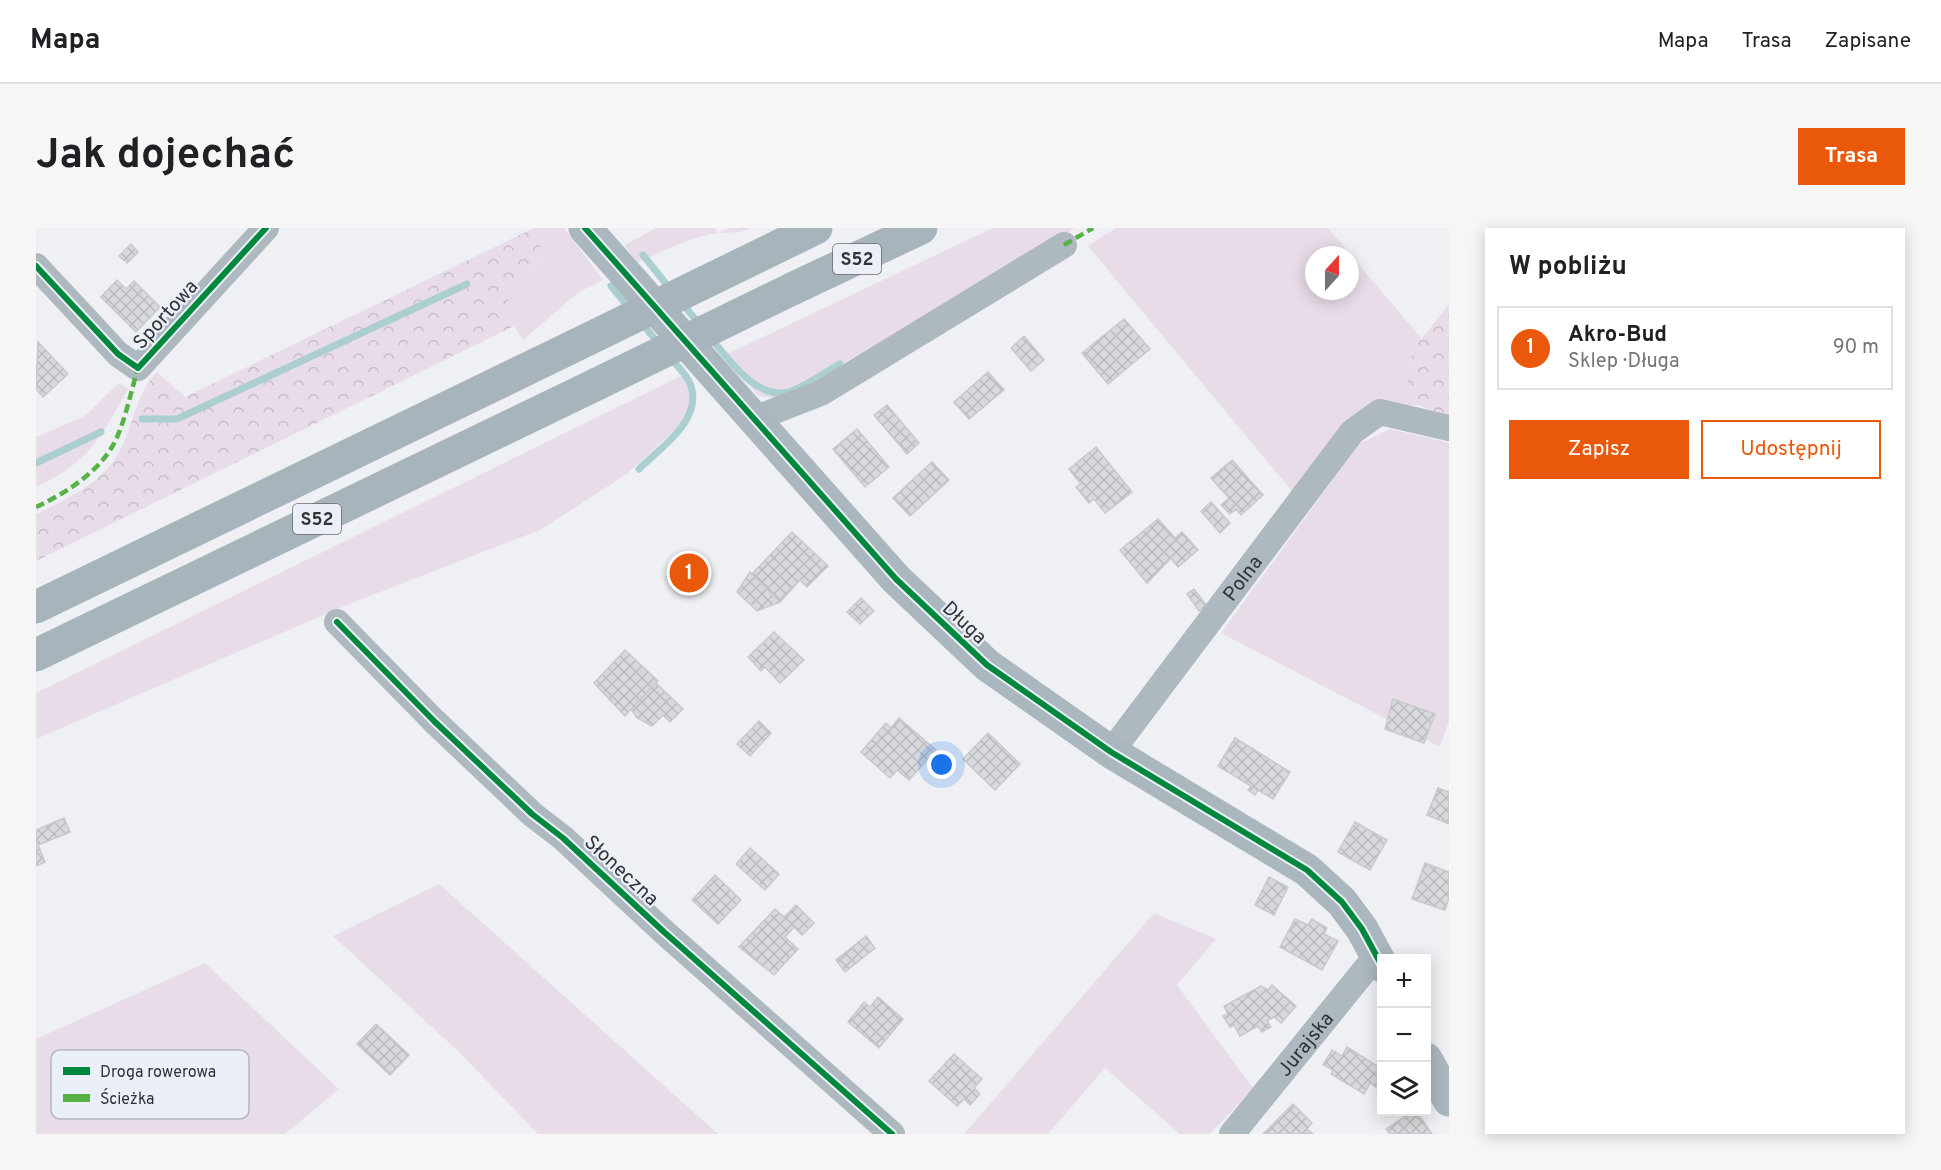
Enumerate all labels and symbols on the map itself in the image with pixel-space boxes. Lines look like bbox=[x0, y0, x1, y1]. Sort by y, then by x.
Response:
road number: S52 bbox=[833, 244, 881, 274]
north arrow bbox=[1305, 246, 1359, 300]
street label: Sportowa bbox=[128, 275, 205, 356]
road number: S52 bbox=[293, 504, 341, 534]
pin: 1 bbox=[670, 550, 708, 596]
street label: Polna bbox=[1218, 551, 1269, 607]
street label: Długa bbox=[936, 596, 992, 651]
your location bbox=[927, 750, 956, 779]
street label: Słoneczna bbox=[578, 830, 663, 913]
street label: Jurajska bbox=[1273, 1007, 1341, 1083]
legend bbox=[51, 1050, 249, 1119]
text: Droga rowerowa bbox=[100, 1063, 216, 1083]
text: Ścieżka bbox=[100, 1088, 154, 1110]

